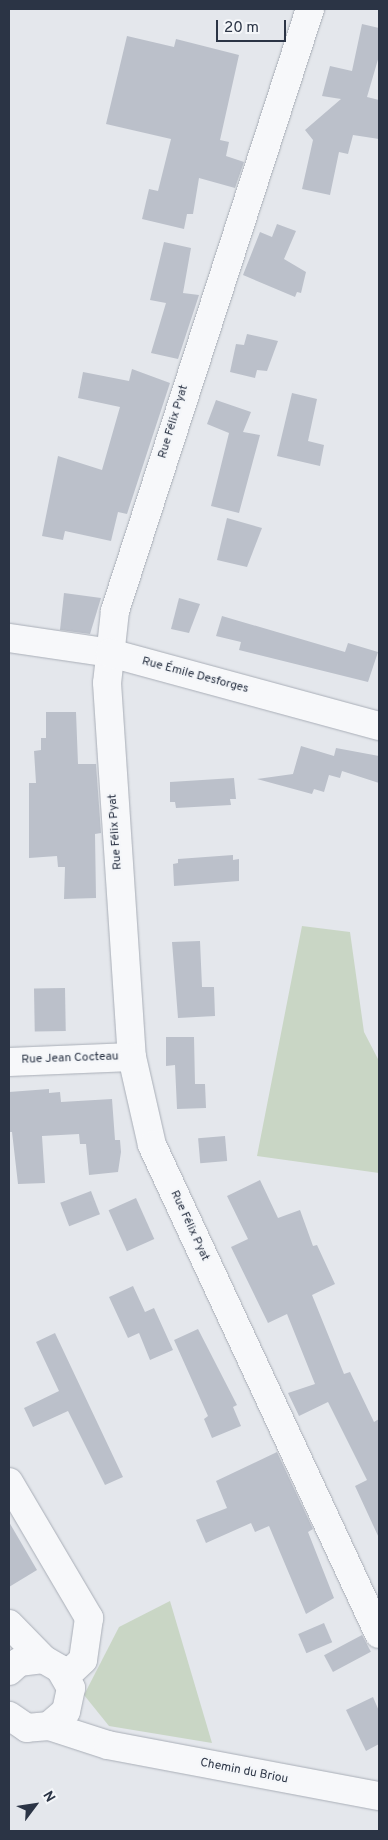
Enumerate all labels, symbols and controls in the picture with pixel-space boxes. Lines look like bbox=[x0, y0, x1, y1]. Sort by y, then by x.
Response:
scale bar bbox=[218, 10, 288, 42]
text: 20 m bbox=[224, 19, 259, 38]
street label: Rue Félix Pyat bbox=[156, 384, 192, 460]
street label: Rue Émile Desforges bbox=[140, 655, 250, 697]
street label: Rue Félix Pyat bbox=[106, 794, 126, 870]
street label: Rue Jean Cocteau bbox=[21, 1050, 119, 1068]
street label: Rue Félix Pyat bbox=[166, 1189, 212, 1263]
street label: Chemin du Briou bbox=[199, 1756, 289, 1788]
north arrow bbox=[10, 1780, 60, 1830]
text: N bbox=[38, 1788, 58, 1806]

